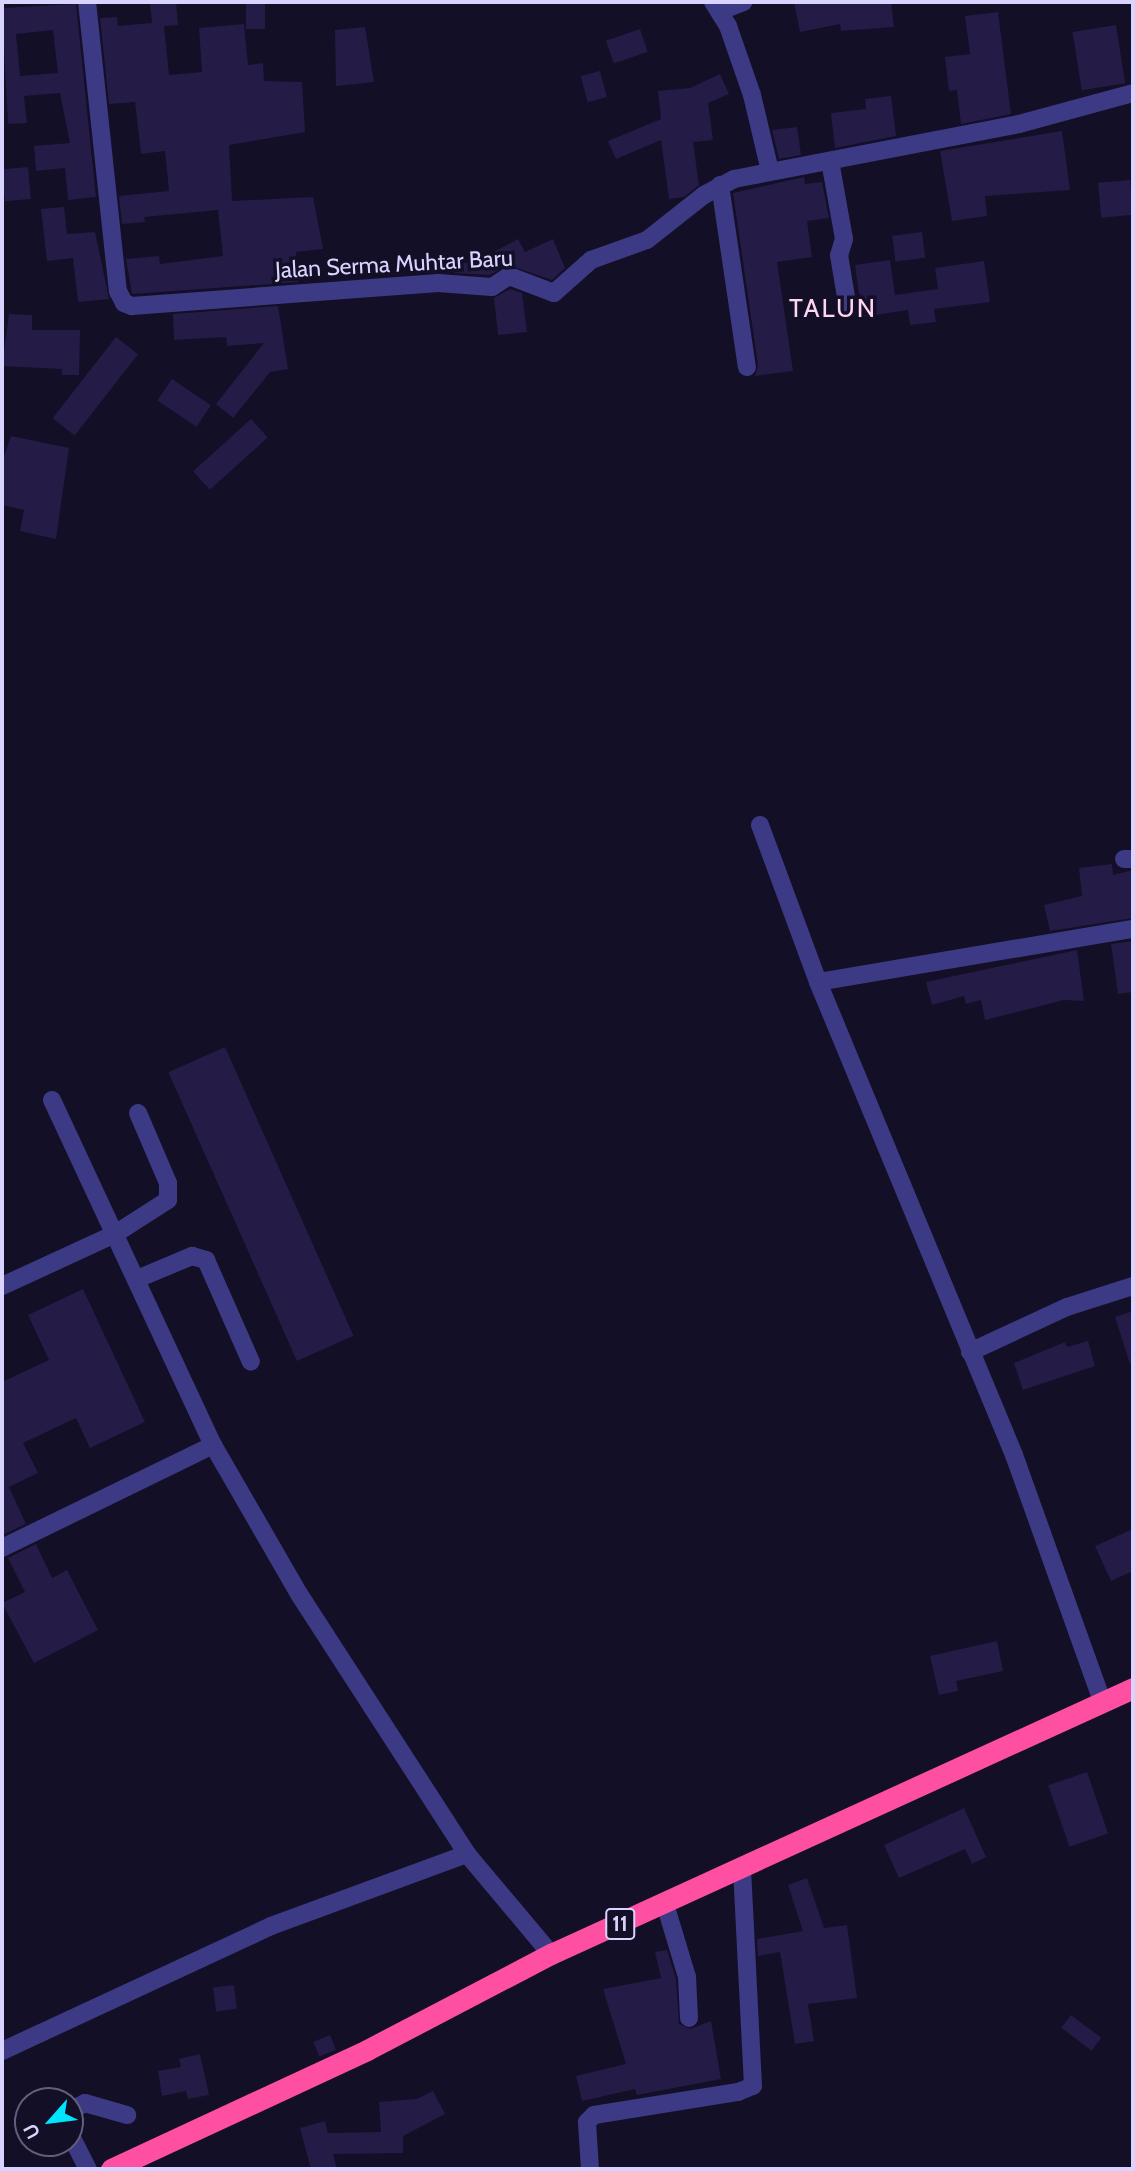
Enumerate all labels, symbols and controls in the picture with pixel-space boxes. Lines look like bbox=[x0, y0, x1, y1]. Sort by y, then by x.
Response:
street label: Jalan Serma Muhtar Baru bbox=[274, 244, 514, 284]
district label: TALUN bbox=[790, 293, 876, 325]
road number: 11 bbox=[604, 1906, 636, 1941]
north arrow bbox=[14, 2087, 84, 2157]
text: U bbox=[18, 2120, 45, 2143]

